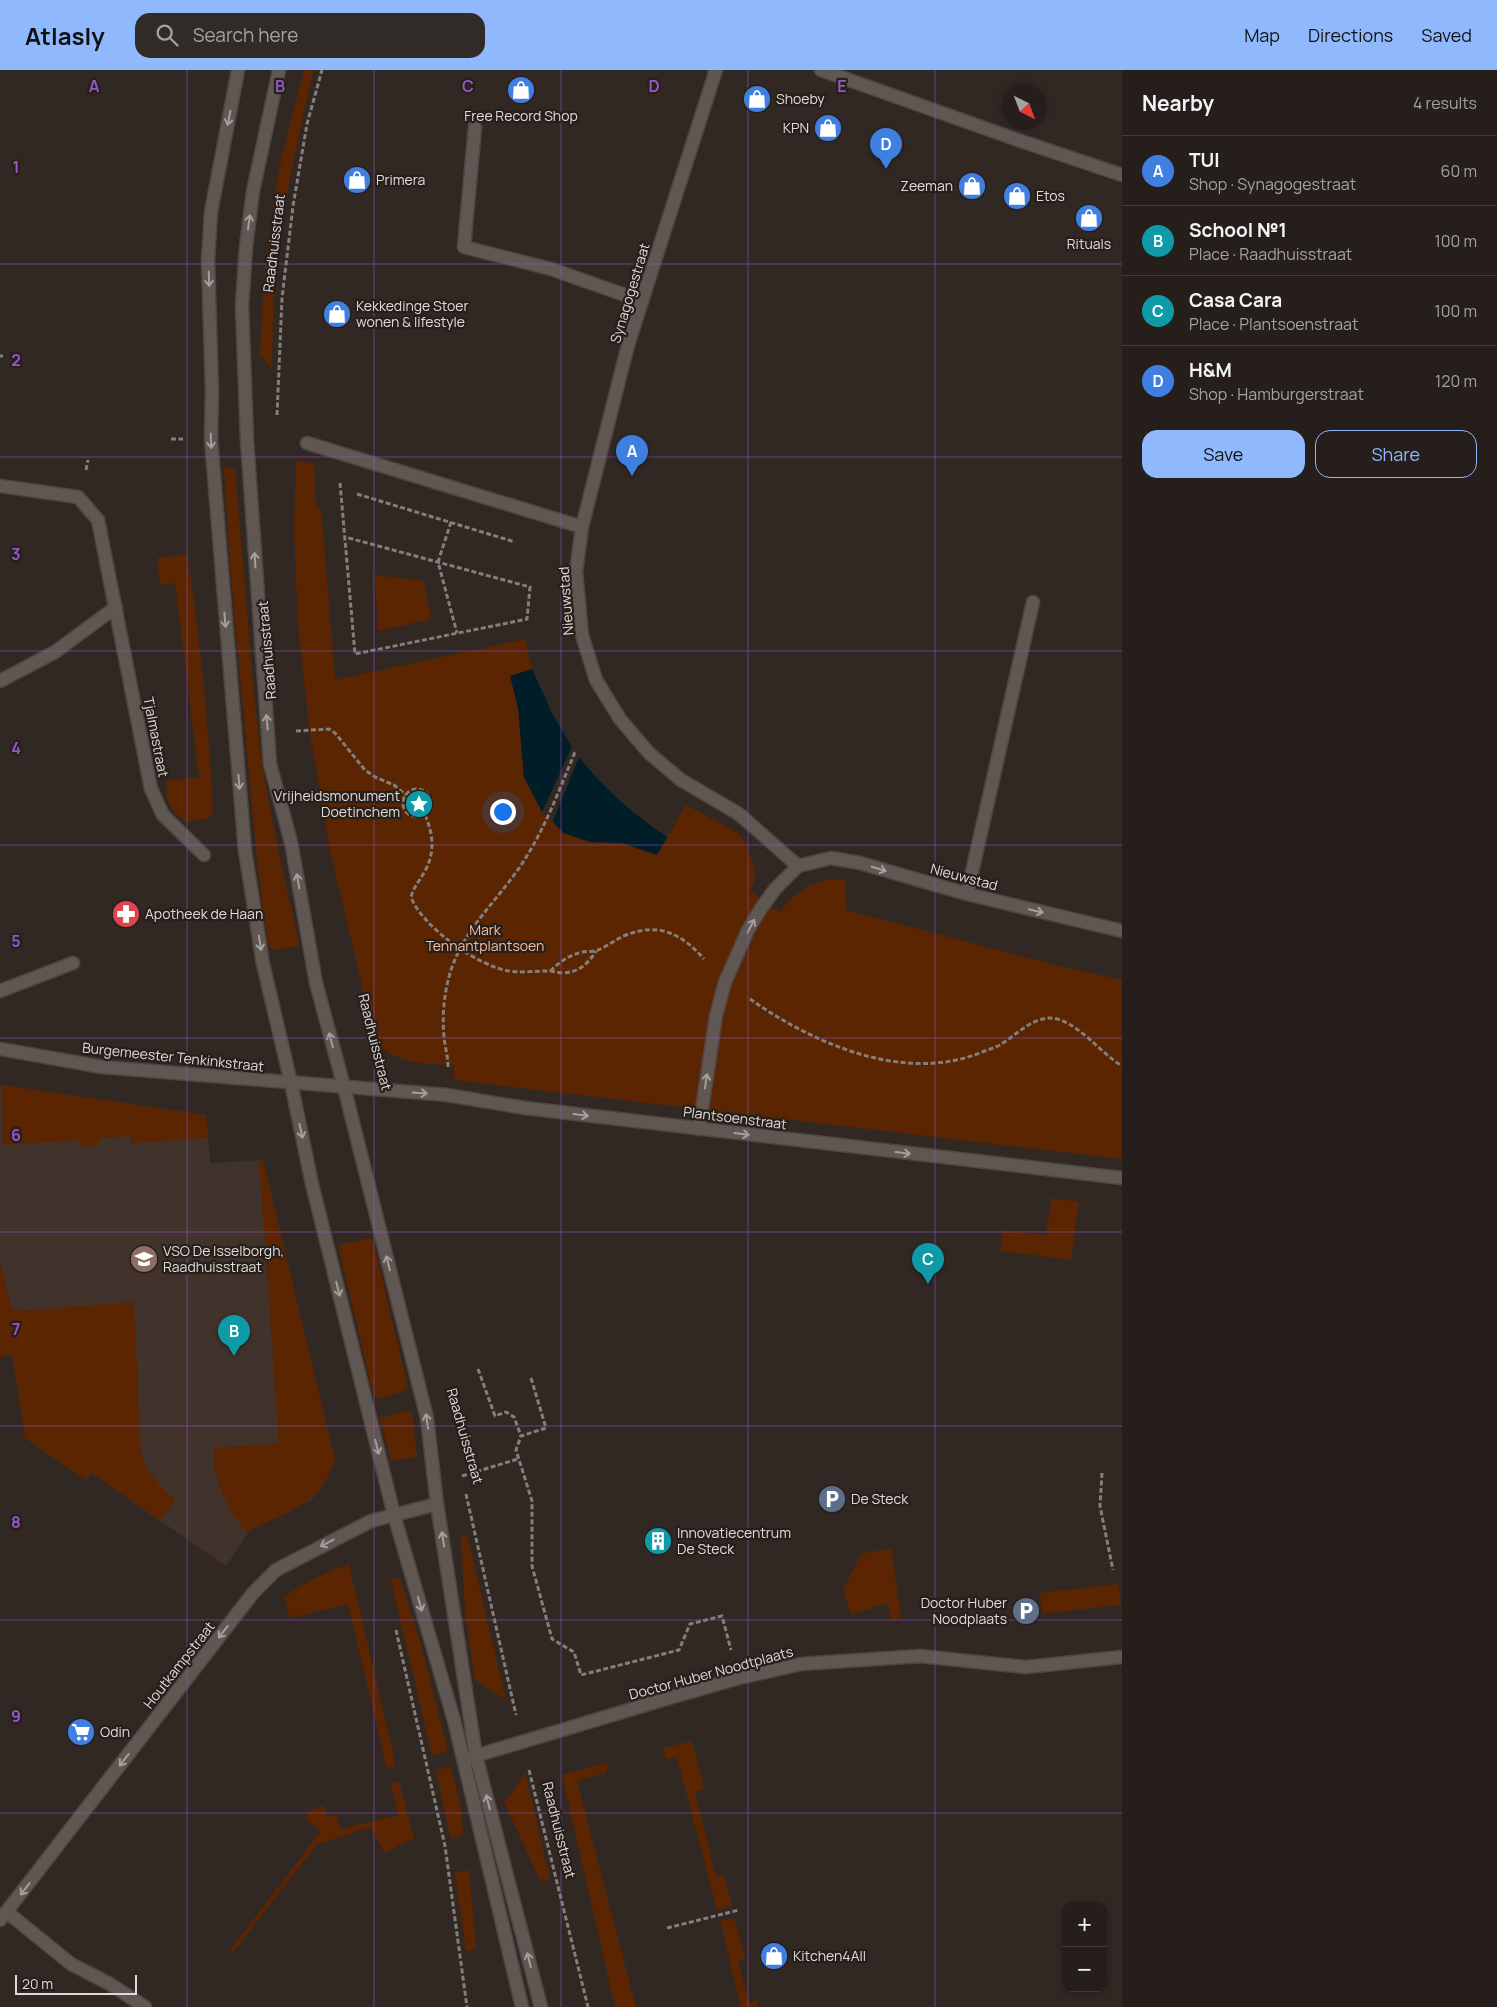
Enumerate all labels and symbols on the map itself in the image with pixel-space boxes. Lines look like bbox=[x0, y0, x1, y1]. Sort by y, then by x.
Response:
text: A bbox=[89, 75, 100, 97]
text: B bbox=[275, 75, 285, 97]
text: C bbox=[462, 75, 474, 97]
shop icon: Free Record Shop bbox=[506, 75, 536, 105]
text: D bbox=[648, 75, 660, 97]
text: E bbox=[837, 75, 847, 97]
shop icon: Shoeby bbox=[742, 84, 772, 114]
north arrow bbox=[1002, 85, 1047, 130]
place label: Shoeby bbox=[776, 89, 825, 108]
place label: Free Record Shop bbox=[464, 106, 578, 125]
one-way arrow bbox=[223, 109, 233, 125]
shop icon: KPN bbox=[813, 113, 843, 143]
place label: KPN bbox=[783, 118, 809, 137]
pin: D bbox=[870, 128, 902, 169]
text: 1 bbox=[12, 156, 20, 178]
shop icon: Primera bbox=[342, 165, 372, 195]
place label: Primera bbox=[376, 170, 425, 189]
shop icon: Zeeman bbox=[957, 171, 987, 201]
place label: Zeeman bbox=[900, 176, 953, 195]
shop icon: Etos bbox=[1002, 181, 1032, 211]
place label: Etos bbox=[1036, 186, 1065, 205]
street label: Raadhuisstraat bbox=[258, 192, 289, 293]
shop icon: Rituals bbox=[1074, 203, 1104, 233]
one-way arrow bbox=[244, 215, 254, 231]
place label: Rituals bbox=[1067, 234, 1111, 253]
street label: Synagogestraat bbox=[605, 240, 654, 345]
one-way arrow bbox=[204, 270, 213, 286]
place label: Kekkedinge Stoer wonen & lifestyle bbox=[356, 296, 468, 331]
shop icon: Kekkedinge Stoer wonen & lifestyle bbox=[322, 299, 352, 329]
text: 2 bbox=[11, 349, 21, 371]
one-way arrow bbox=[207, 433, 216, 449]
pin: A bbox=[616, 435, 648, 476]
text: 3 bbox=[11, 543, 21, 565]
one-way arrow bbox=[251, 552, 260, 568]
street label: Nieuwstad bbox=[554, 566, 577, 636]
street label: Raadhuisstraat bbox=[253, 600, 280, 700]
one-way arrow bbox=[221, 612, 230, 628]
street label: Tjalmastraat bbox=[139, 695, 174, 779]
one-way arrow bbox=[262, 714, 271, 730]
text: 4 bbox=[11, 737, 21, 759]
one-way arrow bbox=[234, 774, 244, 790]
place label: Vrijheidsmonument Doetinchem bbox=[274, 786, 400, 821]
place icon: Vrijheidsmonument Doetinchem bbox=[404, 789, 434, 819]
your location bbox=[490, 799, 516, 825]
street label: Nieuwstad bbox=[928, 858, 1000, 895]
one-way arrow bbox=[870, 864, 886, 874]
one-way arrow bbox=[293, 873, 303, 889]
pharmacy icon: Apotheek de Haan bbox=[111, 899, 141, 929]
place label: Apotheek de Haan bbox=[145, 904, 263, 923]
one-way arrow bbox=[1027, 907, 1043, 916]
one-way arrow bbox=[747, 919, 756, 934]
park label: Mark Tennantplantsoen bbox=[426, 920, 544, 955]
text: 5 bbox=[11, 930, 21, 952]
one-way arrow bbox=[255, 935, 265, 951]
street label: Raadhuisstraat bbox=[354, 992, 397, 1092]
one-way arrow bbox=[326, 1032, 336, 1048]
street label: Burgemeester Tenkinkstraat bbox=[81, 1038, 265, 1076]
one-way arrow bbox=[702, 1073, 712, 1089]
one-way arrow bbox=[412, 1088, 428, 1097]
street label: Plantsoenstraat bbox=[682, 1102, 788, 1133]
one-way arrow bbox=[572, 1110, 588, 1120]
one-way arrow bbox=[297, 1122, 306, 1138]
text: 6 bbox=[11, 1124, 21, 1146]
one-way arrow bbox=[734, 1129, 750, 1139]
one-way arrow bbox=[895, 1148, 911, 1158]
place label: VSO De Isselborgh, Raadhuisstraat bbox=[163, 1241, 284, 1276]
pin: C bbox=[912, 1243, 944, 1284]
school or university icon: VSO De Isselborgh, Raadhuisstraat bbox=[129, 1244, 159, 1274]
one-way arrow bbox=[383, 1256, 392, 1272]
one-way arrow bbox=[334, 1281, 343, 1297]
pin: B bbox=[218, 1315, 250, 1356]
text: 7 bbox=[12, 1318, 20, 1340]
street label: Raadhuisstraat bbox=[443, 1386, 488, 1486]
one-way arrow bbox=[422, 1413, 432, 1429]
one-way arrow bbox=[373, 1438, 382, 1454]
parking icon: De Steck bbox=[817, 1484, 847, 1514]
place label: De Steck bbox=[851, 1489, 909, 1508]
text: 8 bbox=[11, 1511, 21, 1533]
place label: Innovatiecentrum De Steck bbox=[677, 1523, 791, 1558]
building icon: Innovatiecentrum De Steck bbox=[643, 1526, 673, 1556]
one-way arrow bbox=[437, 1531, 447, 1547]
one-way arrow bbox=[320, 1538, 335, 1548]
place label: Doctor Huber Noodplaats bbox=[921, 1593, 1007, 1628]
one-way arrow bbox=[415, 1595, 425, 1611]
parking icon: Doctor Huber Noodplaats bbox=[1011, 1596, 1041, 1626]
street label: Houtkampstraat bbox=[139, 1617, 219, 1712]
one-way arrow bbox=[218, 1625, 229, 1638]
street label: Doctor Huber Noodtplaats bbox=[627, 1641, 795, 1704]
text: 9 bbox=[11, 1705, 21, 1727]
supermarket icon: Odin bbox=[66, 1717, 96, 1747]
place label: Odin bbox=[100, 1722, 130, 1741]
one-way arrow bbox=[118, 1753, 129, 1766]
street label: Raadhuisstraat bbox=[538, 1780, 581, 1880]
one-way arrow bbox=[483, 1795, 492, 1811]
one-way arrow bbox=[19, 1882, 30, 1895]
shop icon: Kitchen4All bbox=[759, 1941, 789, 1971]
place label: Kitchen4All bbox=[793, 1946, 866, 1965]
one-way arrow bbox=[524, 1952, 533, 1968]
scale bar bbox=[15, 1972, 138, 1995]

